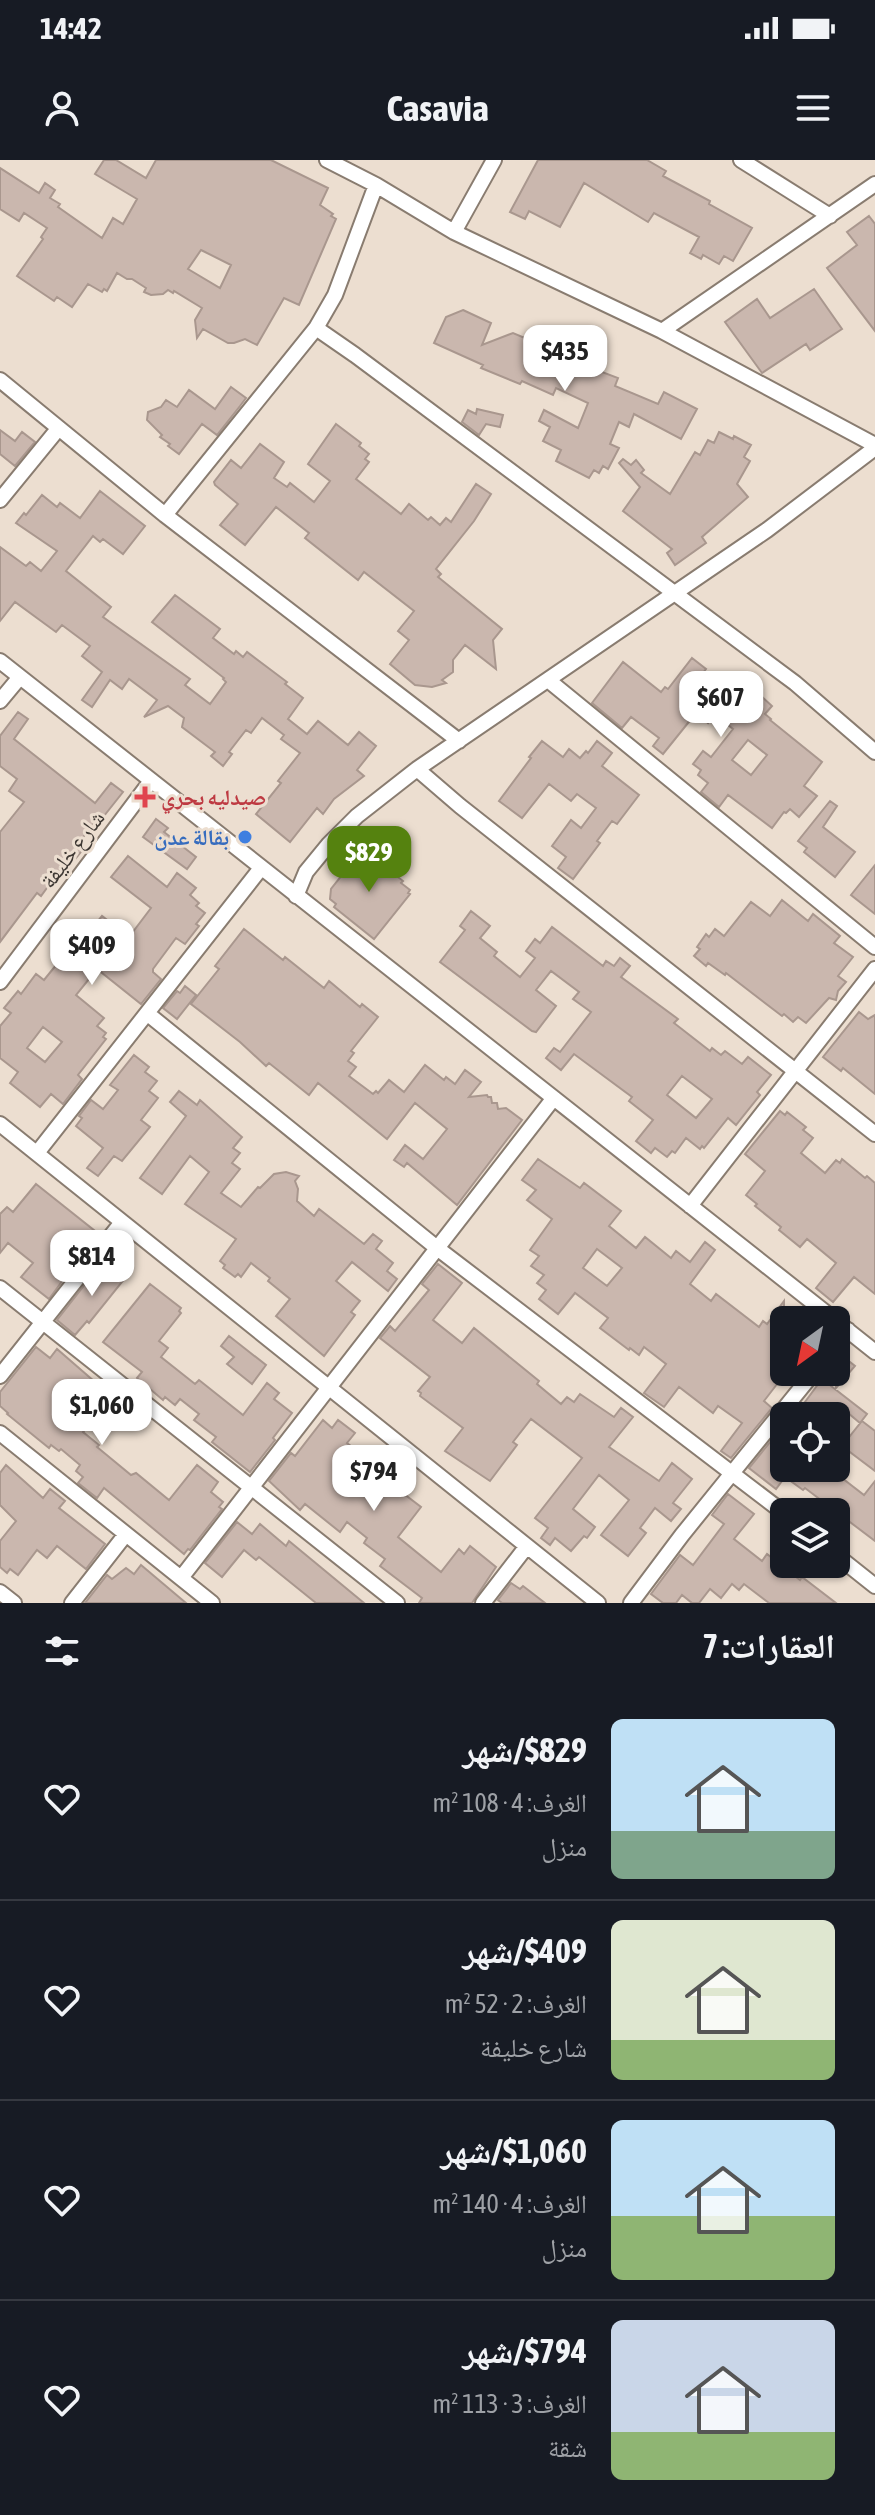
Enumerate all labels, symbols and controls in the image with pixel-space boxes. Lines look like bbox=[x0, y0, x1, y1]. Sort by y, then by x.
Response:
text: 14:42 bbox=[40, 11, 102, 45]
icon: person bbox=[40, 86, 84, 130]
icon: menu bbox=[791, 86, 835, 130]
text: Casavia bbox=[386, 87, 489, 129]
pin: $435 bbox=[518, 325, 612, 393]
text: $435 bbox=[541, 336, 589, 366]
pin: $607 bbox=[674, 671, 768, 739]
text: $607 bbox=[697, 682, 745, 712]
place label: صيدليه بحري bbox=[161, 784, 266, 814]
marker: صيدليه بحري bbox=[136, 788, 154, 806]
street label: شارع خليفة bbox=[34, 805, 110, 894]
place label: بقالة عدن bbox=[154, 824, 229, 851]
pin: $829 bbox=[322, 826, 416, 894]
marker: بقالة عدن bbox=[236, 828, 254, 846]
text: $829 bbox=[345, 837, 393, 867]
pin: $409 bbox=[45, 919, 139, 987]
text: $409 bbox=[68, 930, 116, 960]
pin: $814 bbox=[45, 1230, 139, 1298]
text: $814 bbox=[68, 1241, 116, 1271]
north arrow bbox=[770, 1306, 850, 1386]
map controls bbox=[770, 1306, 850, 1578]
pin: $1,060 bbox=[37, 1379, 167, 1447]
text: $1,060 bbox=[70, 1390, 134, 1420]
button: locate bbox=[770, 1402, 850, 1482]
pin: $794 bbox=[327, 1445, 421, 1513]
text: $794 bbox=[350, 1456, 398, 1486]
button: layers bbox=[770, 1498, 850, 1578]
text: العقارات: 7 bbox=[702, 1626, 835, 1665]
icon: filters bbox=[40, 1629, 84, 1673]
text: $829/شهر bbox=[463, 1730, 587, 1769]
icon: home bbox=[675, 1751, 771, 1847]
icon: heart bbox=[40, 1777, 84, 1821]
text: الغرف: 4 · 108 m² bbox=[433, 1788, 587, 1818]
text: منزل bbox=[542, 1832, 587, 1862]
text: $409/شهر bbox=[463, 1931, 587, 1970]
icon: home bbox=[675, 1952, 771, 2048]
icon: heart bbox=[40, 1978, 84, 2022]
text: الغرف: 2 · 52 m² bbox=[445, 1989, 587, 2019]
text: شارع خليفة bbox=[480, 2033, 587, 2063]
text: $1,060/شهر bbox=[441, 2131, 587, 2170]
icon: home bbox=[675, 2152, 771, 2248]
icon: heart bbox=[40, 2178, 84, 2222]
text: الغرف: 4 · 140 m² bbox=[433, 2189, 587, 2219]
text: منزل bbox=[542, 2233, 587, 2263]
text: $794/شهر bbox=[463, 2331, 587, 2370]
icon: home bbox=[675, 2352, 771, 2448]
icon: heart bbox=[40, 2378, 84, 2422]
text: الغرف: 3 · 113 m² bbox=[433, 2389, 587, 2419]
text: شقة bbox=[548, 2433, 587, 2463]

